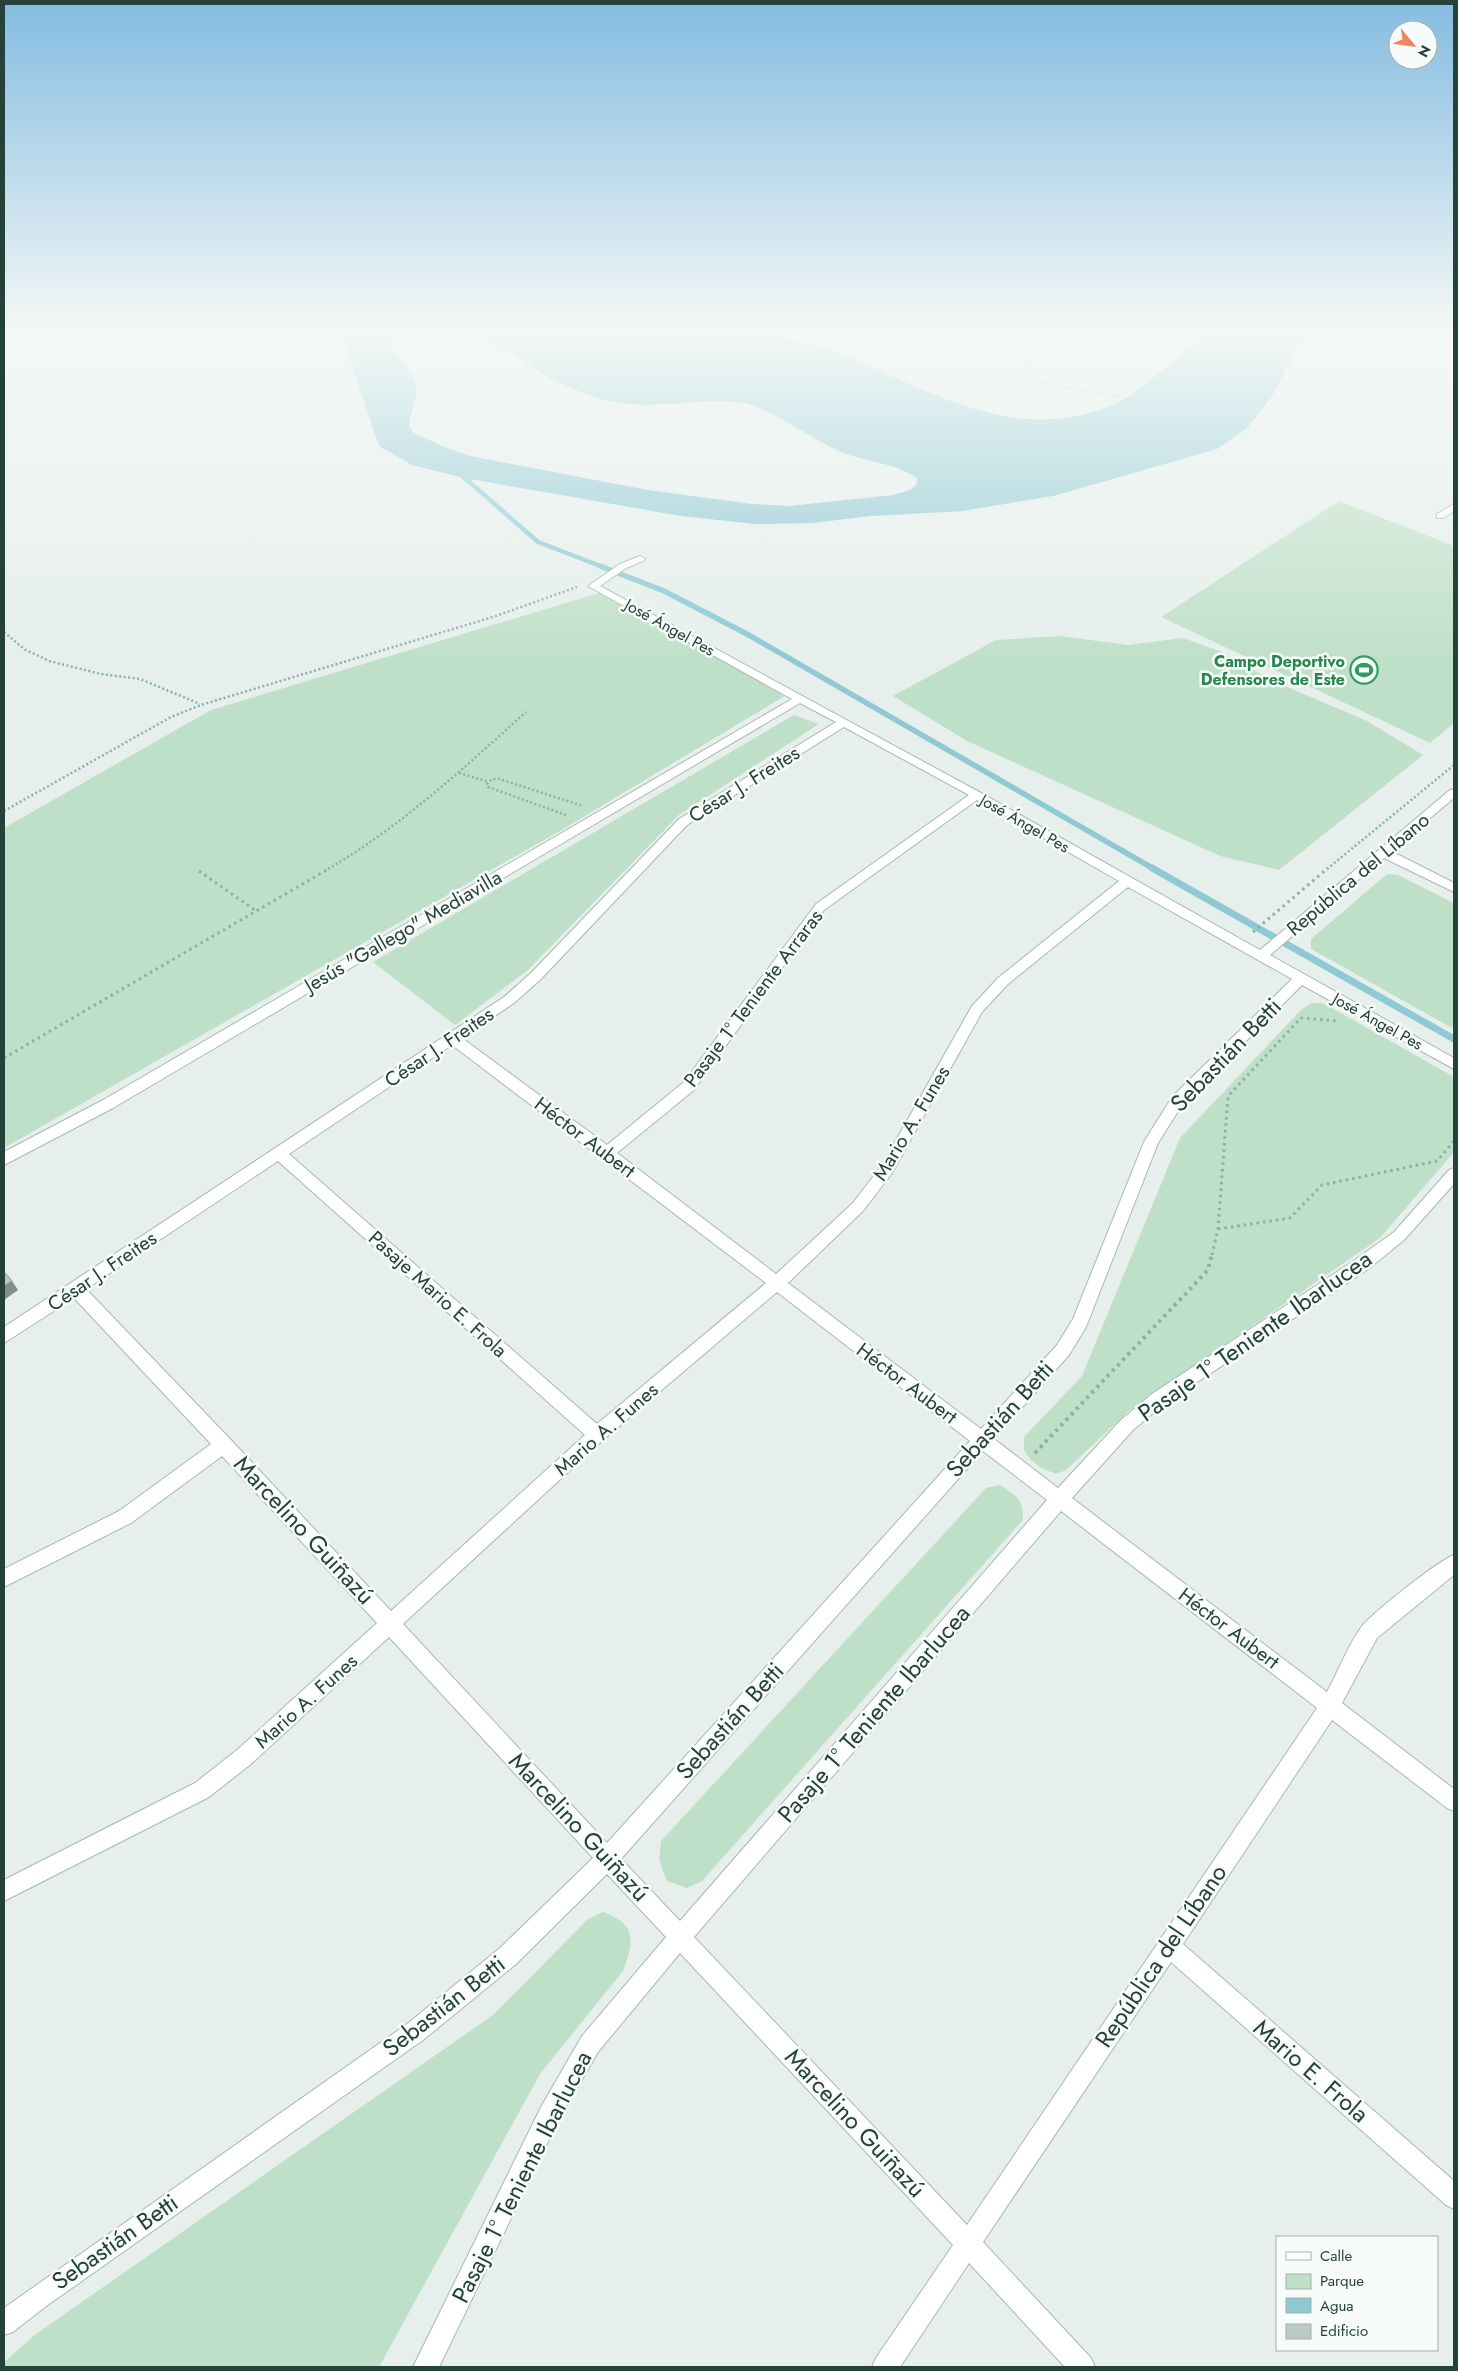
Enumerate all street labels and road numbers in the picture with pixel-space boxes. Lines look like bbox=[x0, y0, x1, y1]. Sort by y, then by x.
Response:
street label: José Ángel Pes bbox=[619, 592, 719, 662]
street label: César J. Freites bbox=[683, 739, 805, 830]
street label: José Ángel Pes bbox=[974, 788, 1074, 858]
street label: República del Líbano bbox=[1281, 806, 1436, 943]
street label: Jesús "Gallego" Mediavilla bbox=[297, 863, 507, 1001]
street label: Pasaje 1º Teniente Arraras bbox=[677, 903, 830, 1093]
street label: José Ángel Pes bbox=[1327, 986, 1427, 1056]
street label: Sebastián Betti bbox=[1162, 989, 1289, 1120]
street label: César J. Freites bbox=[379, 1000, 500, 1095]
street label: Mario A. Funes bbox=[866, 1060, 957, 1186]
street label: Héctor Aubert bbox=[528, 1090, 641, 1185]
street label: César J. Freites bbox=[42, 1224, 163, 1319]
street label: Pasaje Mario E. Frola bbox=[362, 1224, 514, 1365]
street label: Pasaje 1º Teniente Ibarlucea bbox=[1131, 1241, 1379, 1430]
street label: Héctor Aubert bbox=[850, 1336, 963, 1431]
street label: Sebastián Betti bbox=[937, 1352, 1062, 1485]
street label: Mario A. Funes bbox=[548, 1376, 665, 1483]
street label: Marcelino Guiñazú bbox=[226, 1447, 383, 1612]
street label: Héctor Aubert bbox=[1172, 1581, 1285, 1676]
street label: Pasaje 1º Teniente Ibarlucea bbox=[769, 1597, 978, 1830]
street label: Mario A. Funes bbox=[248, 1647, 364, 1755]
street label: Sebastián Betti bbox=[667, 1654, 792, 1787]
street label: Marcelino Guiñazú bbox=[501, 1744, 658, 1909]
street label: República del Líbano bbox=[1086, 1857, 1235, 2054]
street label: Sebastián Betti bbox=[375, 1946, 513, 2065]
street label: Mario E. Frola bbox=[1246, 2011, 1377, 2131]
street label: Marcelino Guiñazú bbox=[777, 2040, 934, 2205]
street label: Pasaje 1º Teniente Ibarlucea bbox=[443, 2045, 600, 2309]
street label: Sebastián Betti bbox=[44, 2185, 185, 2298]

